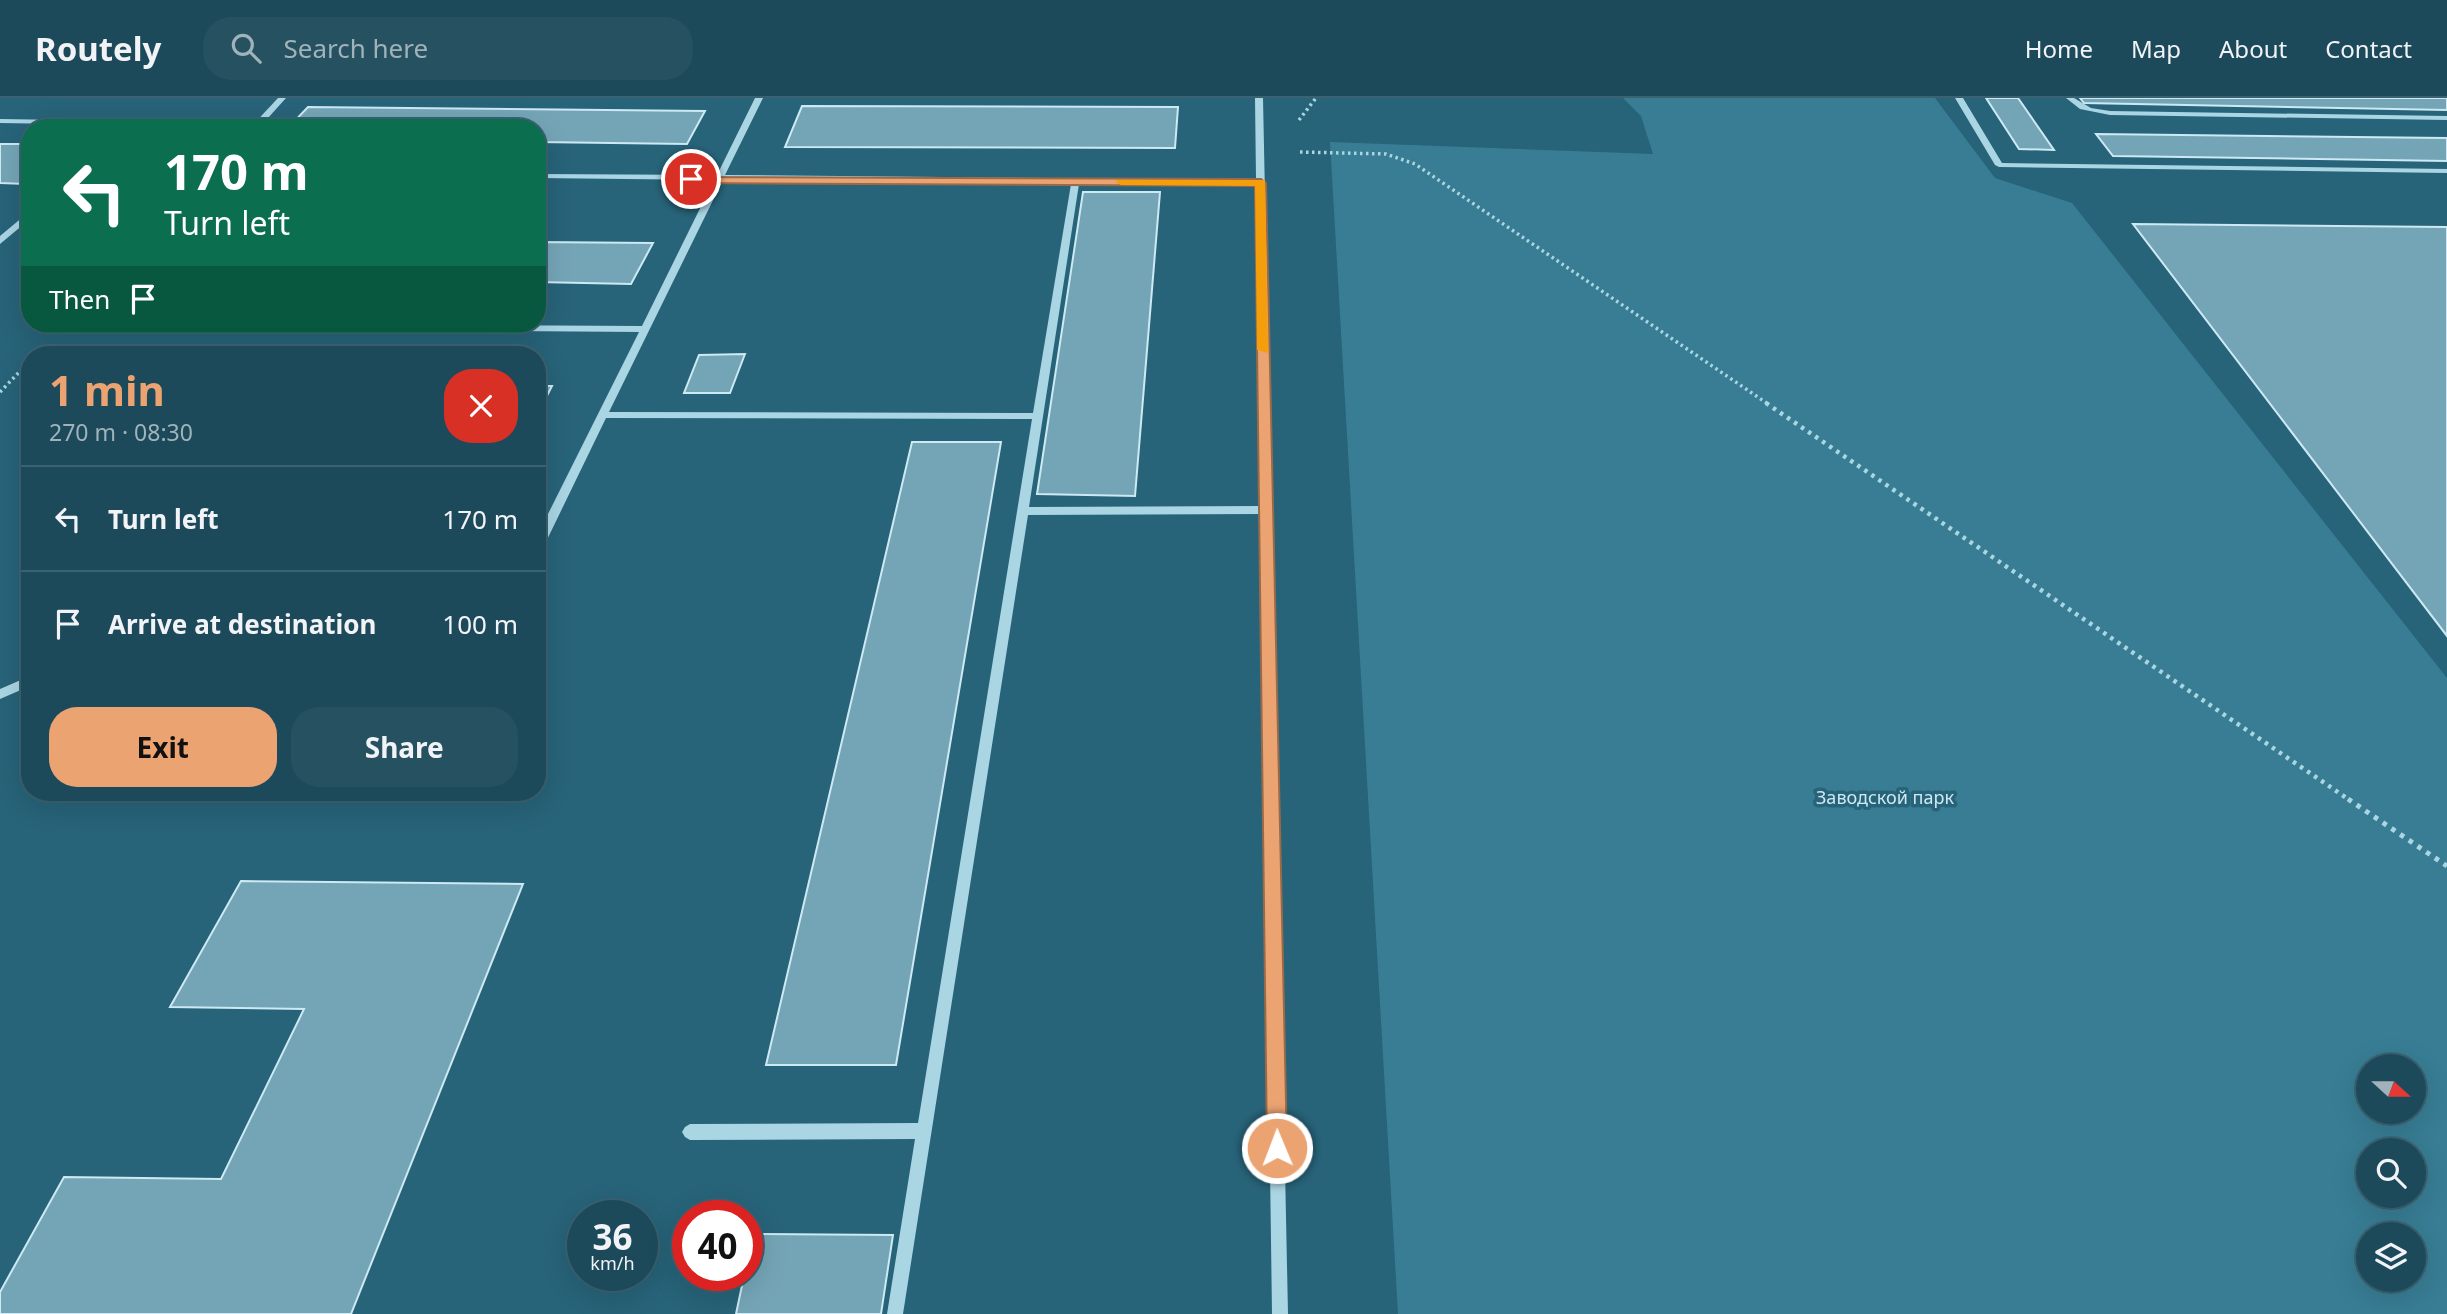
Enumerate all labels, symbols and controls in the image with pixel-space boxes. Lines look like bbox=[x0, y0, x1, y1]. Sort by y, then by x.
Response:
search box bbox=[203, 17, 693, 80]
text: Routely bbox=[35, 26, 161, 71]
icon: search bbox=[227, 29, 265, 67]
text: Search here bbox=[283, 30, 428, 66]
text: Home bbox=[2025, 32, 2093, 65]
text: Map bbox=[2131, 32, 2181, 65]
text: About bbox=[2219, 32, 2287, 65]
text: Contact bbox=[2325, 32, 2412, 65]
text: 170 m bbox=[164, 138, 309, 204]
icon: left bbox=[49, 147, 140, 238]
pin bbox=[661, 149, 721, 209]
icon: arrive bbox=[672, 160, 710, 198]
text: Turn left bbox=[164, 201, 290, 244]
icon: arrive bbox=[124, 280, 162, 318]
text: Then bbox=[49, 281, 110, 317]
text: 1 min bbox=[49, 361, 165, 418]
button: close bbox=[444, 369, 518, 443]
text: 270 m · 08:30 bbox=[49, 416, 193, 448]
icon: left bbox=[49, 500, 87, 538]
text: Turn left bbox=[108, 501, 219, 537]
text: 170 m bbox=[442, 501, 518, 537]
icon: arrive bbox=[49, 605, 87, 643]
text: Arrive at destination bbox=[108, 606, 377, 642]
text: 100 m bbox=[442, 606, 518, 642]
button: Exit bbox=[49, 707, 277, 787]
button: Share bbox=[291, 707, 518, 787]
park label: Заводской парк bbox=[1816, 785, 1954, 809]
north arrow bbox=[2356, 1054, 2426, 1124]
map controls bbox=[2356, 1054, 2426, 1292]
position arrow bbox=[1240, 1111, 1314, 1185]
button: search bbox=[2356, 1138, 2426, 1208]
speed limit sign: 40 bbox=[672, 1200, 763, 1291]
text: 36 bbox=[592, 1213, 633, 1260]
button: layers bbox=[2356, 1222, 2426, 1292]
text: km/h bbox=[590, 1251, 635, 1275]

